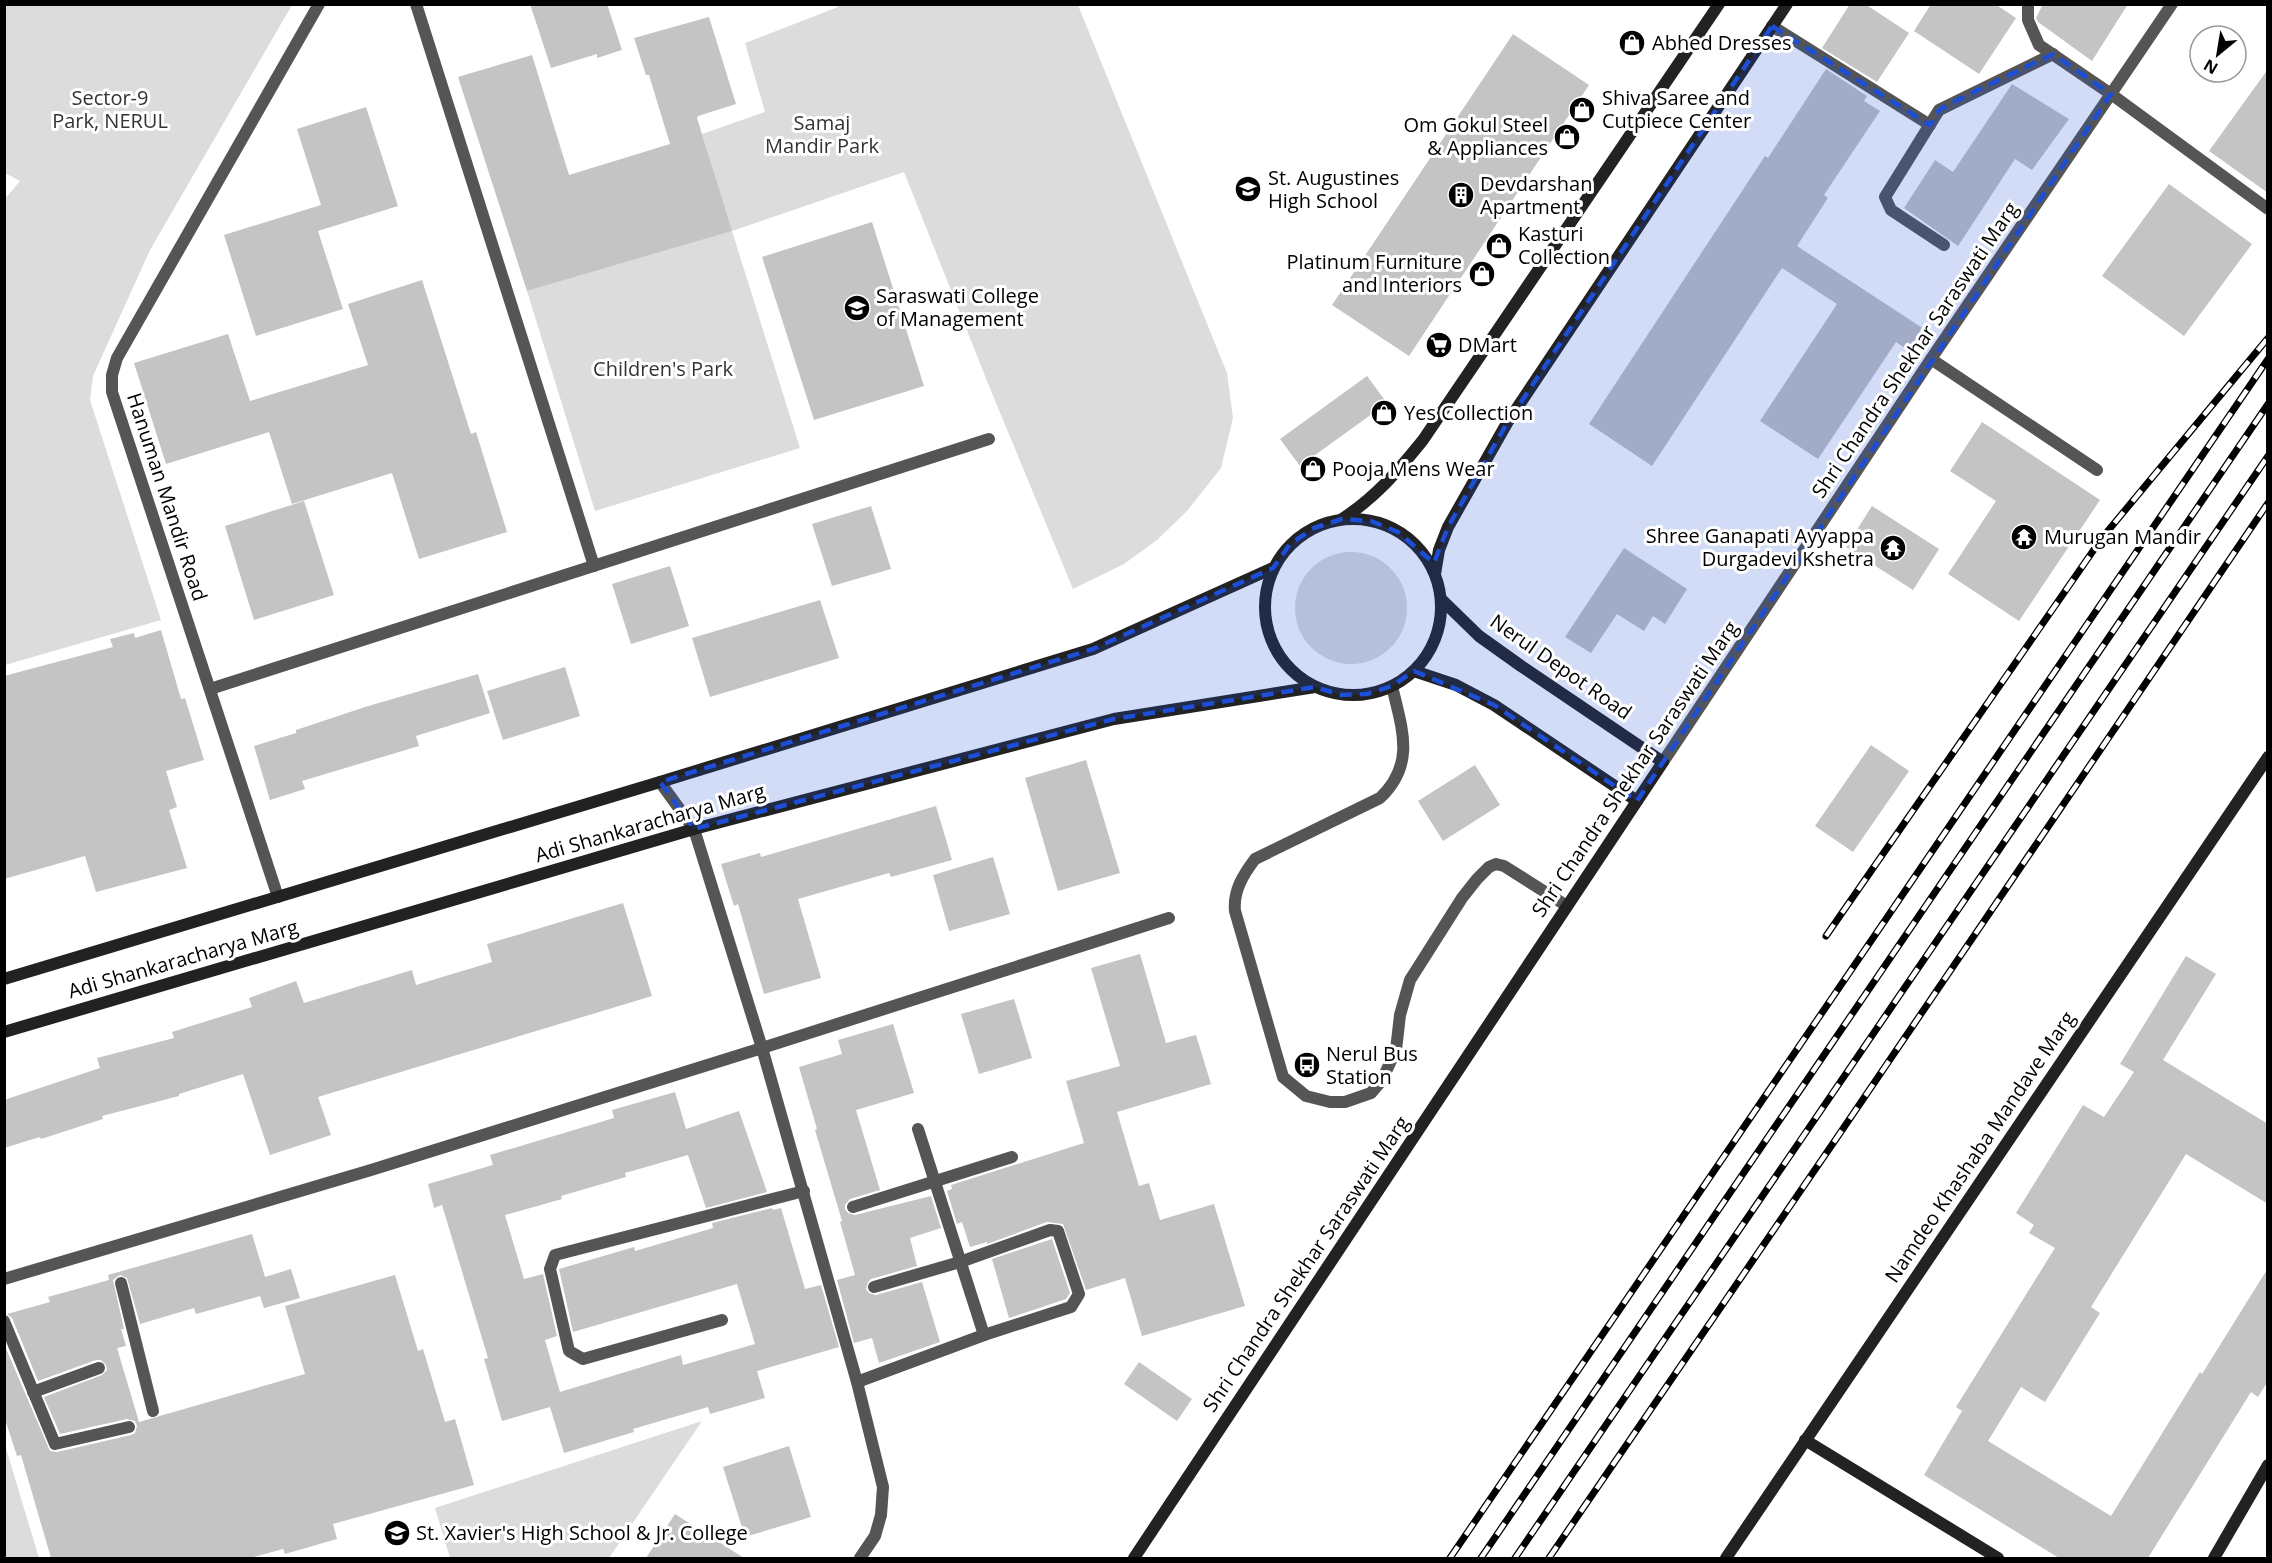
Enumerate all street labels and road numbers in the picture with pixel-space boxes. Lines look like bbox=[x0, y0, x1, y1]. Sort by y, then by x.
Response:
street label: Shri Chandra Shekhar Saraswati Marg bbox=[1805, 196, 2024, 503]
street label: Hanuman Mandir Road bbox=[121, 389, 214, 604]
street label: Nerul Depot Road bbox=[1485, 608, 1637, 726]
street label: Shri Chandra Shekhar Saraswati Marg bbox=[1525, 615, 1744, 922]
street label: Adi Shankaracharya Marg bbox=[532, 777, 768, 868]
street label: Adi Shankaracharya Marg bbox=[65, 913, 301, 1004]
street label: Namdeo Khashaba Mandave Marg bbox=[1878, 1006, 2081, 1288]
street label: Shri Chandra Shekhar Saraswati Marg bbox=[1196, 1110, 1415, 1417]

